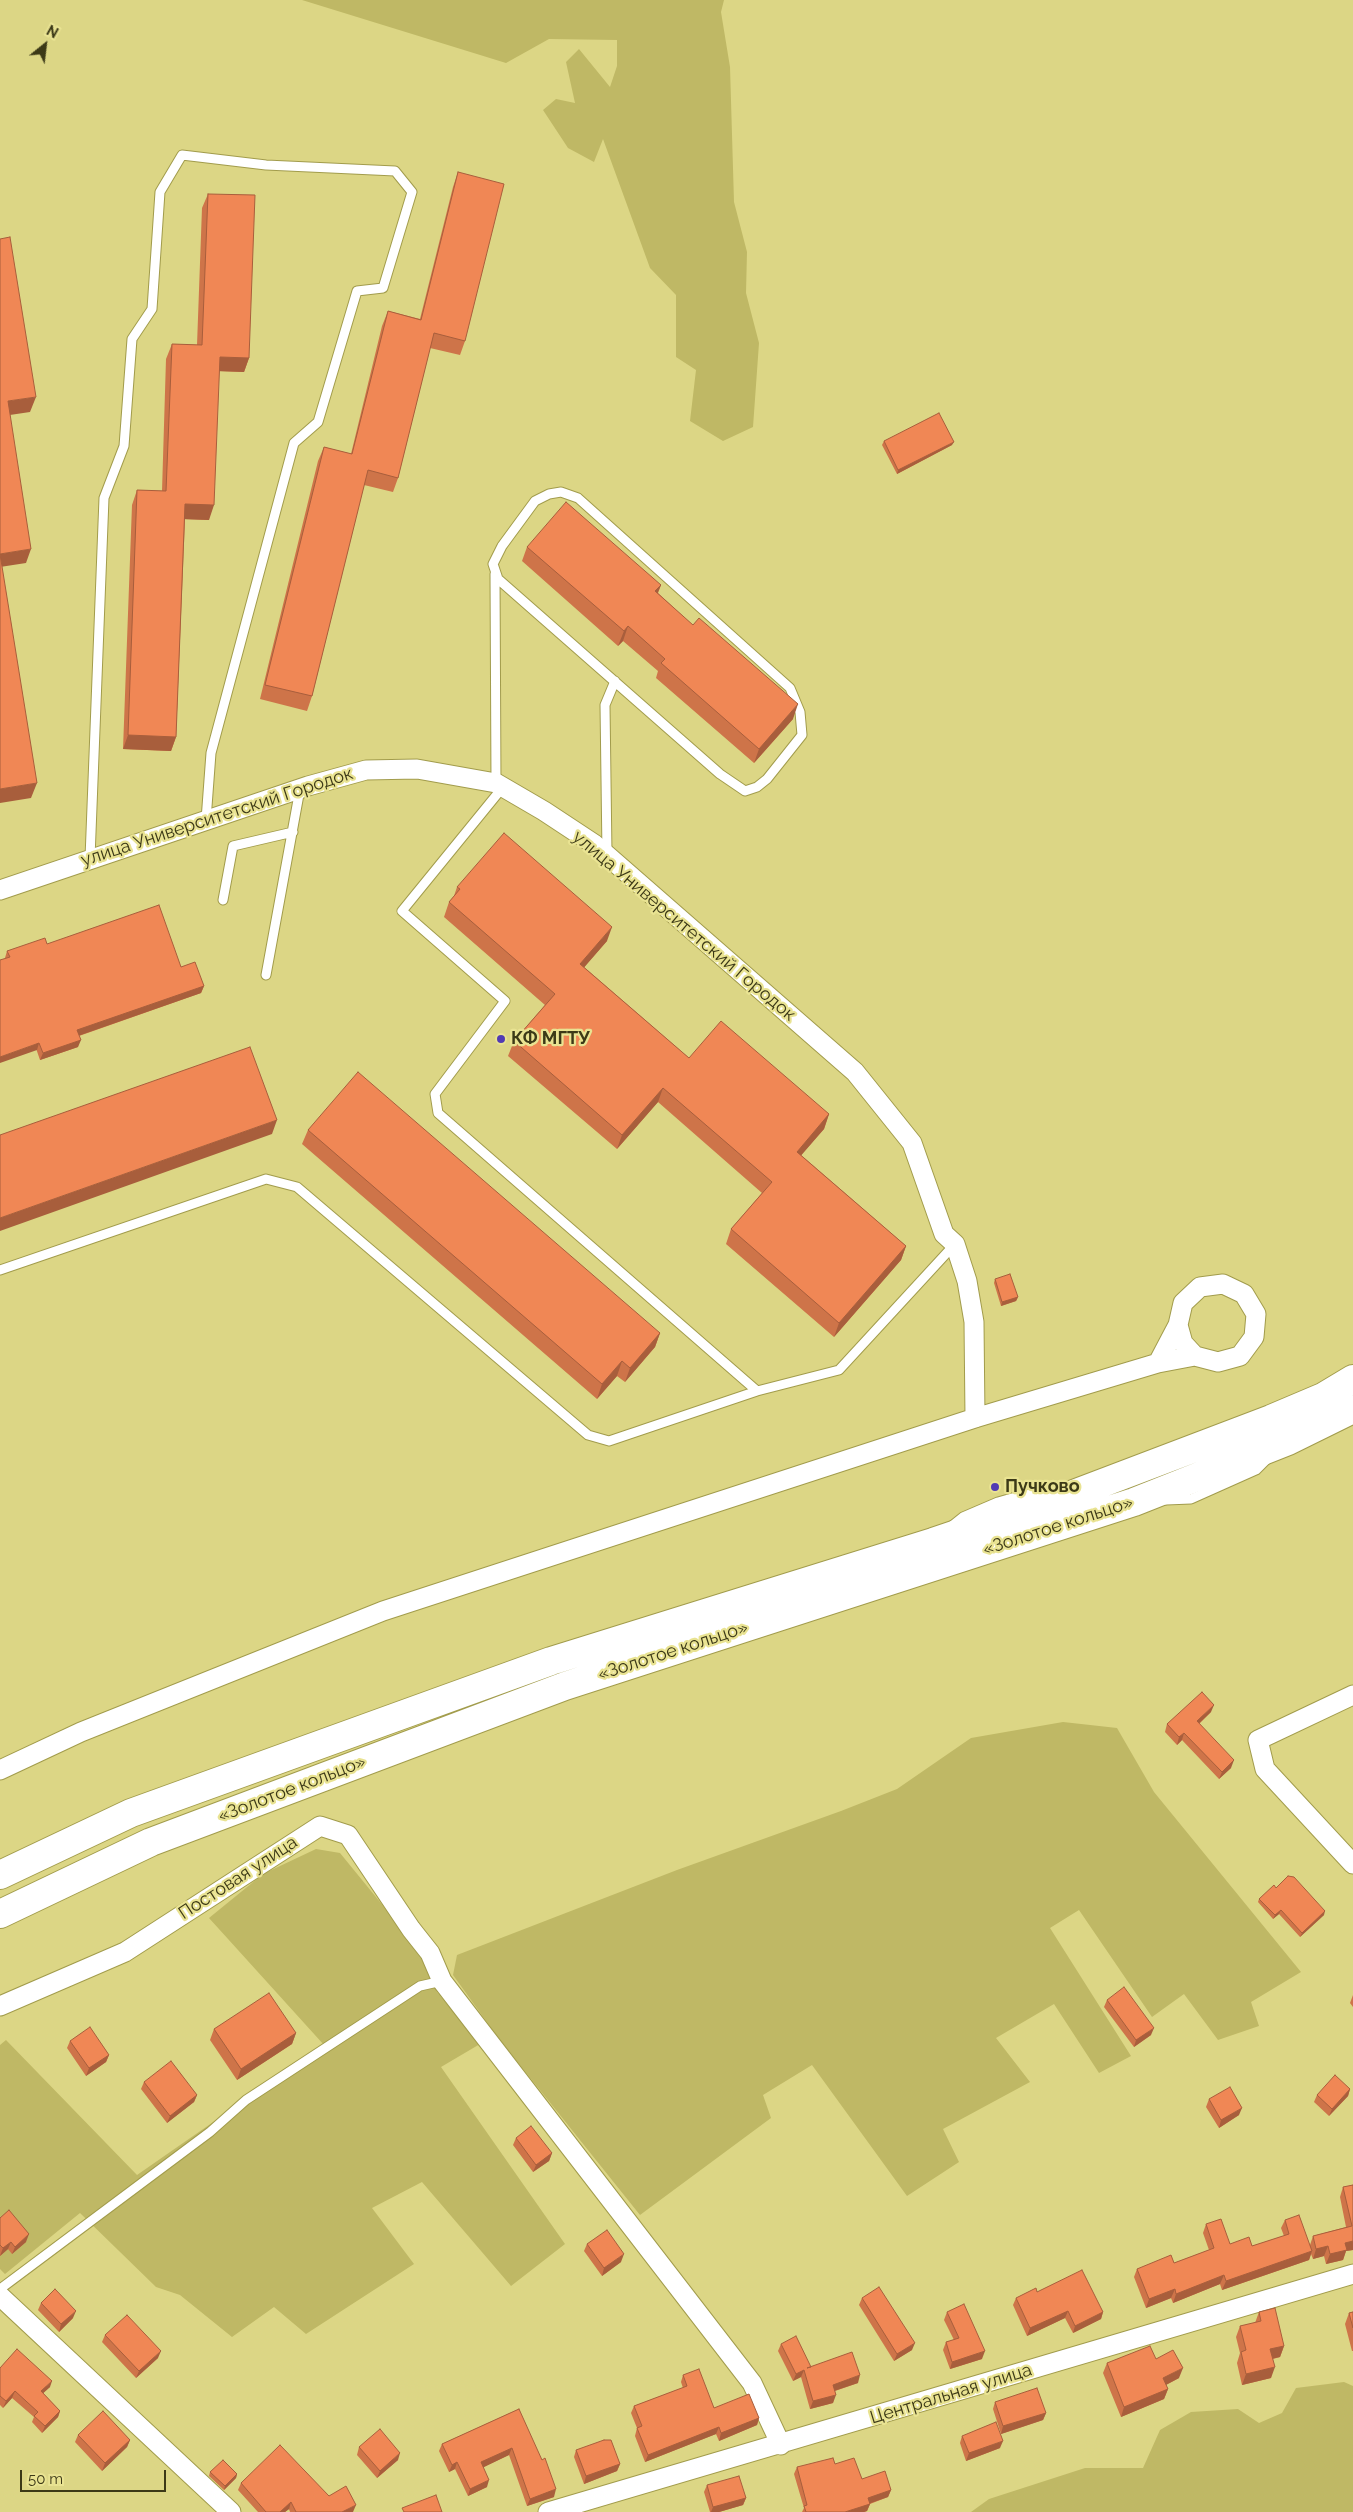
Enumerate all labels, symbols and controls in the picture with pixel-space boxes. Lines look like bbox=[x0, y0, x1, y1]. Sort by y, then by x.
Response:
north arrow bbox=[20, 20, 70, 70]
text: N bbox=[44, 22, 61, 41]
street label: улица Университетский Городок bbox=[78, 763, 356, 871]
street label: улица Университетский Городок bbox=[568, 826, 800, 1026]
place label: КФ МГТУ bbox=[511, 1028, 590, 1050]
marker: КФ МГТУ bbox=[495, 1033, 507, 1045]
place label: Пучково bbox=[1005, 1476, 1080, 1498]
marker: Пучково bbox=[989, 1481, 1001, 1493]
street label: «Золотое кольцо» bbox=[980, 1492, 1136, 1560]
street label: «Золотое кольцо» bbox=[595, 1617, 751, 1685]
street label: «Золотое кольцо» bbox=[215, 1751, 369, 1827]
street label: Постовая улица bbox=[175, 1832, 301, 1924]
street label: Центральная улица bbox=[868, 2359, 1034, 2429]
scale bar bbox=[22, 2460, 169, 2492]
text: 50 m bbox=[28, 2470, 63, 2488]

